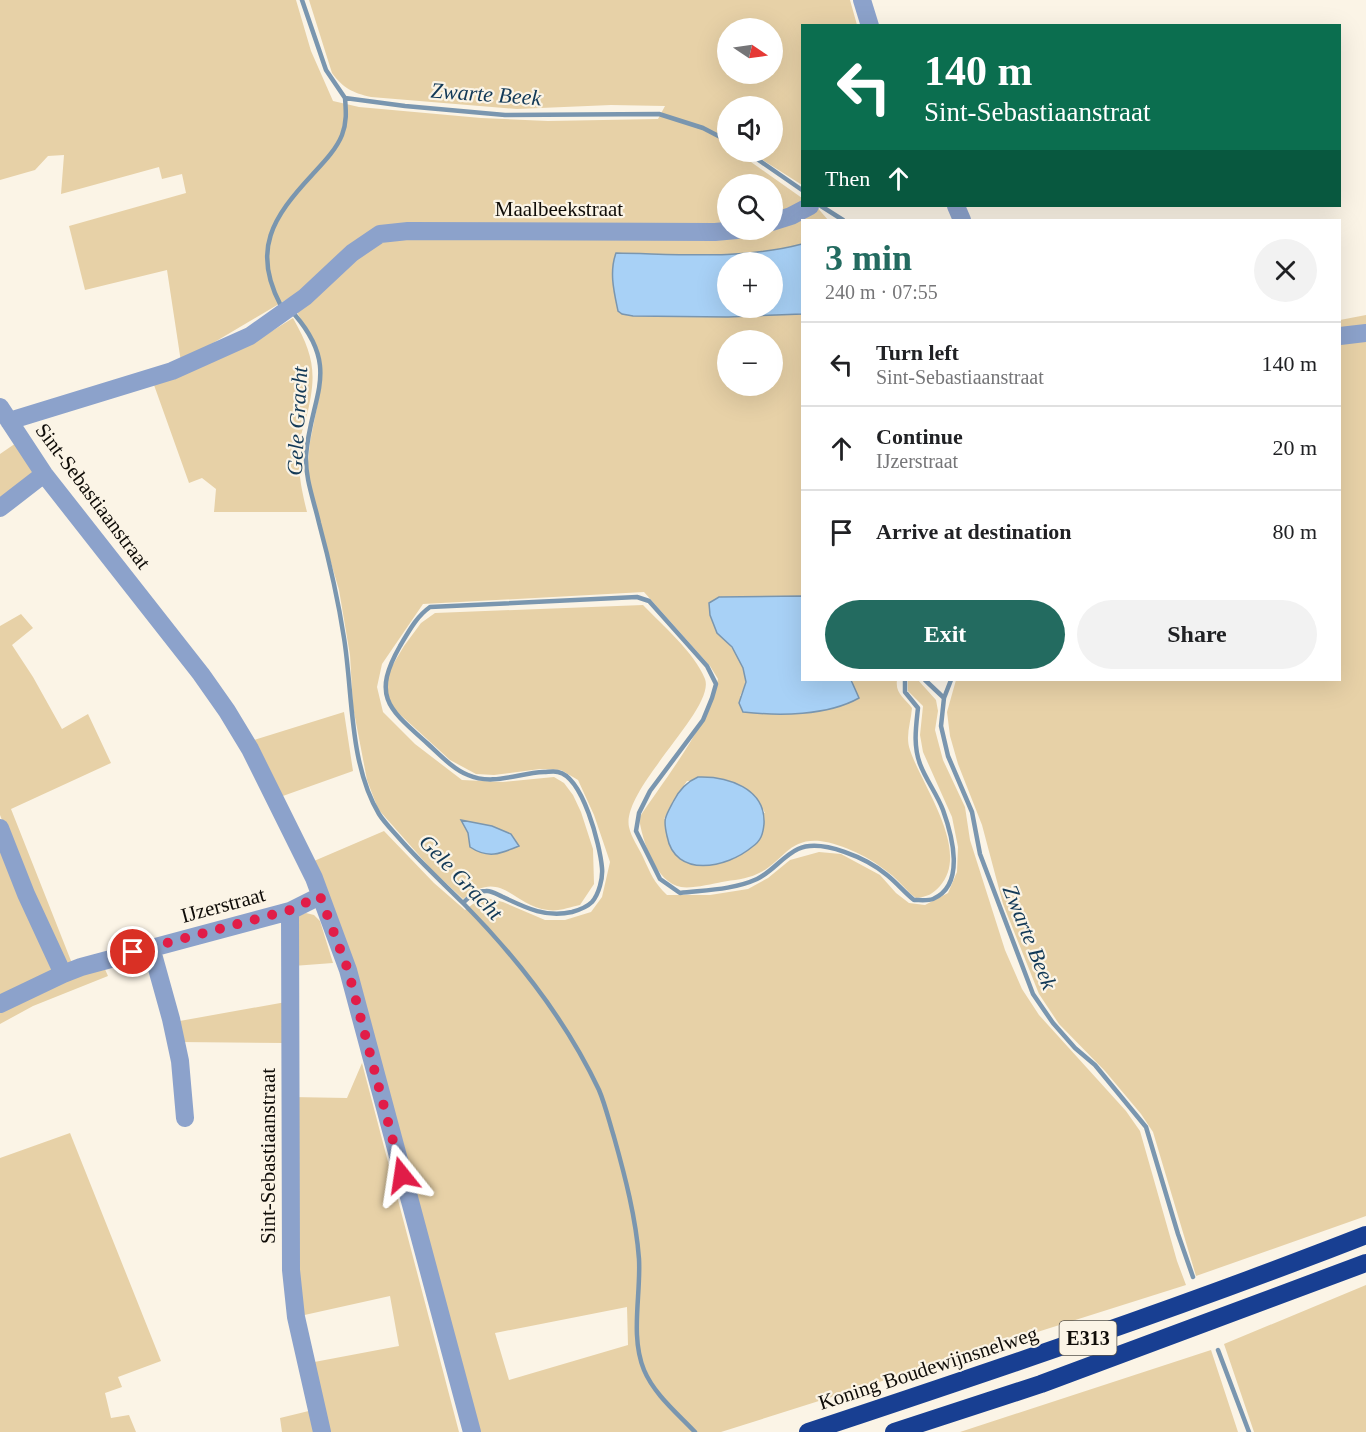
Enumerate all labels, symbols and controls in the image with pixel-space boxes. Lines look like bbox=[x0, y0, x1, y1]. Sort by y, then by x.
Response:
north arrow bbox=[717, 18, 783, 84]
map controls bbox=[717, 18, 783, 396]
icon: left bbox=[825, 48, 903, 126]
text: 140 m bbox=[924, 48, 1033, 94]
water label: Zwarte Beek bbox=[430, 78, 543, 110]
button: sound bbox=[717, 96, 783, 162]
text: Sint-Sebastiaanstraat bbox=[924, 97, 1150, 127]
icon: ahead bbox=[882, 162, 915, 195]
text: Then bbox=[825, 166, 870, 191]
button: search bbox=[717, 174, 783, 240]
street label: Maalbeekstraat bbox=[495, 197, 623, 221]
text: 3 min bbox=[825, 238, 912, 278]
button: close bbox=[1254, 239, 1317, 302]
button: + bbox=[717, 252, 783, 318]
text: 240 m · 07:55 bbox=[825, 281, 938, 303]
button: − bbox=[717, 330, 783, 396]
text: Turn left bbox=[876, 340, 959, 365]
icon: left bbox=[825, 348, 858, 381]
text: 140 m bbox=[1261, 351, 1317, 376]
water label: Gele Gracht bbox=[282, 365, 312, 476]
text: Sint-Sebastiaanstraat bbox=[876, 366, 1044, 388]
street label: Sint-Sebastiaanstraat bbox=[30, 418, 156, 574]
text: Continue bbox=[876, 424, 963, 449]
icon: ahead bbox=[825, 432, 858, 465]
text: 20 m bbox=[1272, 435, 1317, 460]
text: IJzerstraat bbox=[876, 450, 958, 472]
icon: arrive bbox=[825, 516, 858, 549]
text: Arrive at destination bbox=[876, 519, 1072, 544]
text: 80 m bbox=[1272, 519, 1317, 544]
button: Exit bbox=[825, 600, 1065, 669]
button: Share bbox=[1077, 600, 1317, 669]
water label: Gele Gracht bbox=[414, 829, 509, 926]
water label: Zwarte Beek bbox=[998, 881, 1063, 994]
street label: IJzerstraat bbox=[178, 882, 268, 928]
pin bbox=[107, 926, 158, 977]
icon: arrive bbox=[116, 935, 149, 968]
street label: Sint-Sebastiaanstraat bbox=[256, 1068, 280, 1244]
position arrow bbox=[370, 1143, 434, 1207]
street label: Koning Boudewijnsnelweg bbox=[815, 1321, 1041, 1415]
road number: E313 bbox=[1060, 1321, 1116, 1355]

